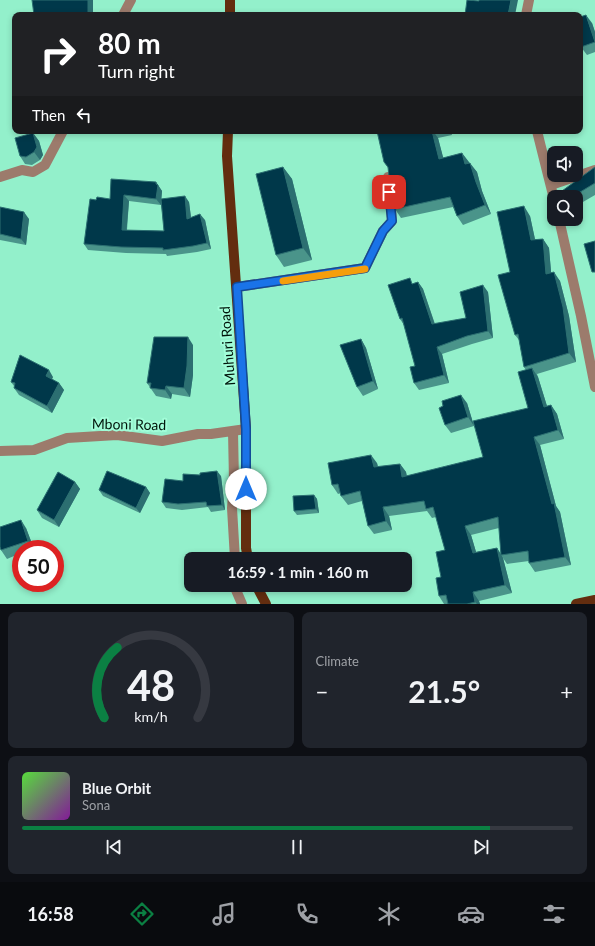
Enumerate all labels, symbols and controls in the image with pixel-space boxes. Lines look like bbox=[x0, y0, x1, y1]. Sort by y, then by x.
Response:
text: 80 m bbox=[98, 26, 161, 60]
icon: right bbox=[32, 28, 84, 80]
text: Turn right bbox=[98, 60, 175, 82]
icon: left bbox=[73, 104, 95, 126]
text: Then bbox=[32, 106, 65, 124]
map controls bbox=[547, 146, 583, 226]
button: sound bbox=[547, 146, 583, 182]
pin bbox=[372, 175, 406, 209]
icon: arrive bbox=[378, 181, 400, 203]
button: search bbox=[547, 190, 583, 226]
street label: Muhuri Road bbox=[216, 306, 238, 386]
street label: Mboni Road bbox=[92, 415, 166, 433]
position arrow bbox=[225, 468, 267, 510]
speed limit sign: 50 bbox=[12, 540, 64, 592]
text: 16:59 · 1 min · 160 m bbox=[228, 563, 368, 581]
text: Climate bbox=[316, 653, 359, 669]
text: 48 bbox=[127, 660, 175, 710]
text: 21.5° bbox=[408, 673, 480, 709]
text: − bbox=[316, 678, 328, 705]
text: + bbox=[560, 678, 573, 705]
text: km/h bbox=[134, 708, 167, 725]
text: Blue Orbit bbox=[82, 779, 151, 797]
text: Sona bbox=[82, 797, 110, 813]
icon: previous bbox=[103, 836, 125, 858]
icon: pause bbox=[286, 836, 308, 858]
icon: next bbox=[470, 836, 492, 858]
icon: directions bbox=[128, 900, 156, 928]
icon: music bbox=[210, 900, 238, 928]
icon: phone bbox=[293, 900, 321, 928]
icon: climate bbox=[375, 900, 403, 928]
icon: car bbox=[457, 900, 485, 928]
icon: filters bbox=[540, 900, 568, 928]
text: 16:58 bbox=[27, 903, 74, 925]

